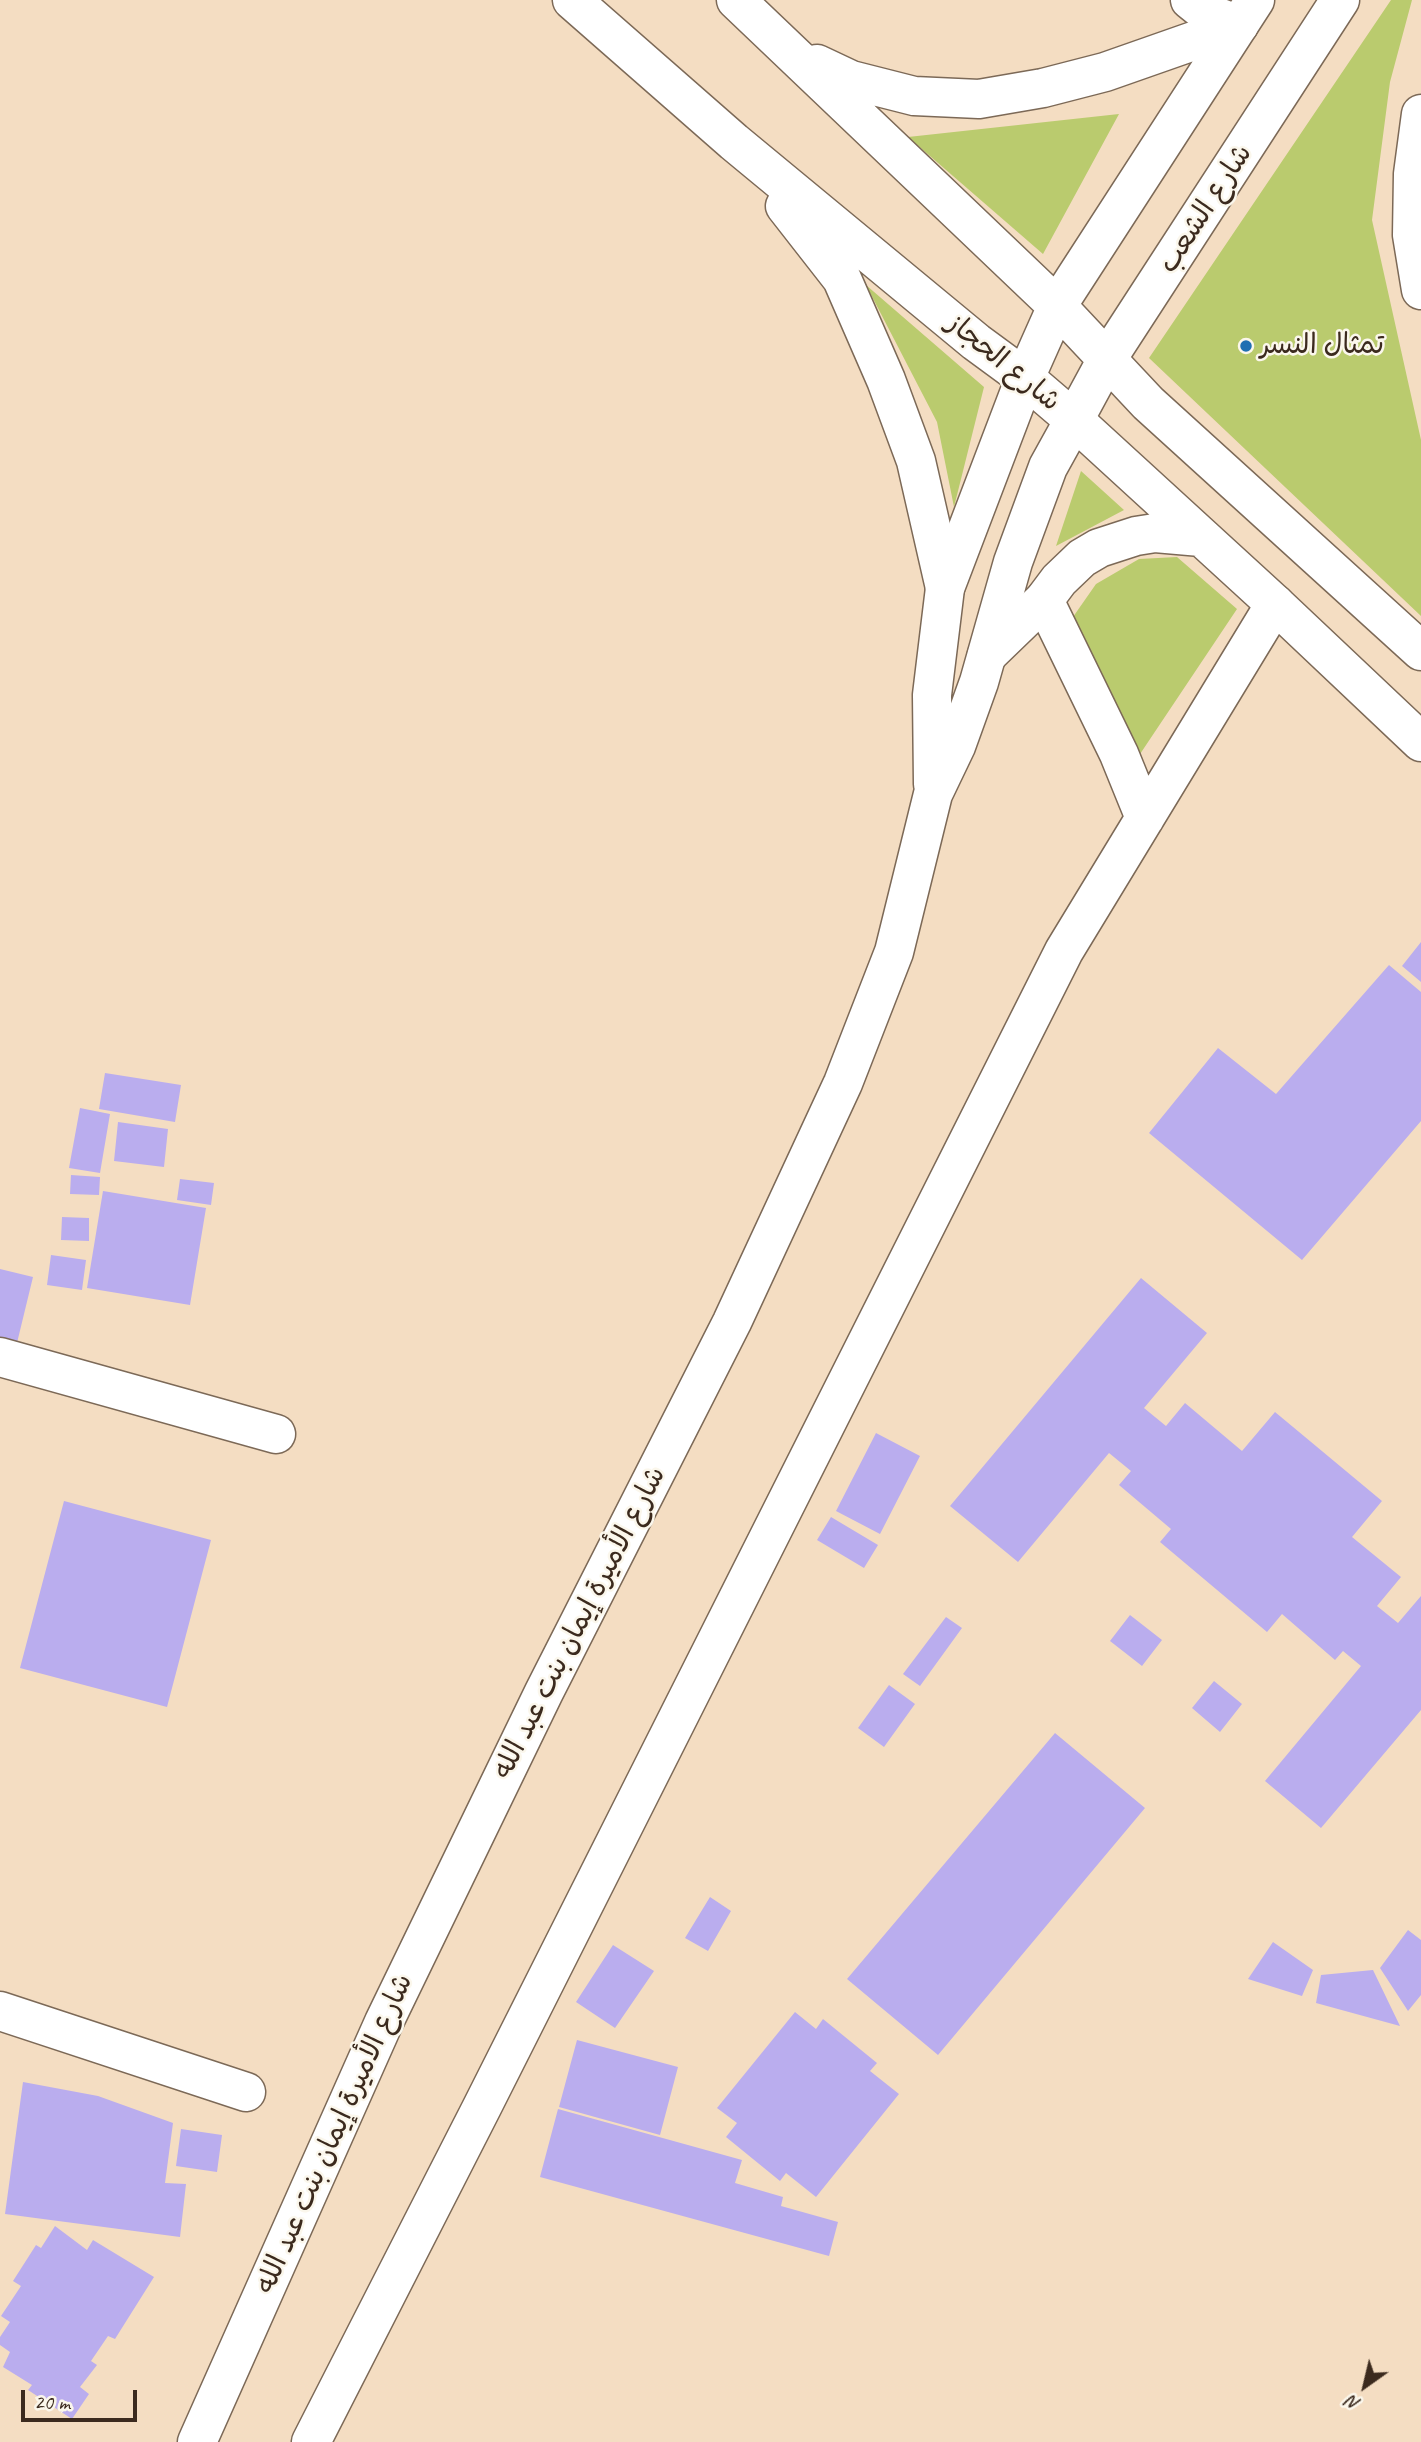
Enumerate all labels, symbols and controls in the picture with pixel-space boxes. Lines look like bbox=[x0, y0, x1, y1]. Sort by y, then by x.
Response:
street label: شارع الشعب bbox=[1152, 138, 1260, 280]
street label: شارع الحجاز bbox=[939, 307, 1067, 419]
place label: تمثال النسر bbox=[1260, 329, 1384, 363]
marker: تمثال النسر bbox=[1238, 338, 1254, 354]
street label: شارع الأميرة إيمان بنت عبد الله bbox=[486, 1461, 674, 1785]
street label: شارع الأميرة إيمان بنت عبد الله bbox=[249, 1969, 421, 2299]
north arrow bbox=[1330, 2351, 1400, 2421]
scale bar bbox=[24, 2376, 140, 2420]
text: 20 m bbox=[34, 2389, 70, 2415]
text: N bbox=[1342, 2390, 1365, 2417]

